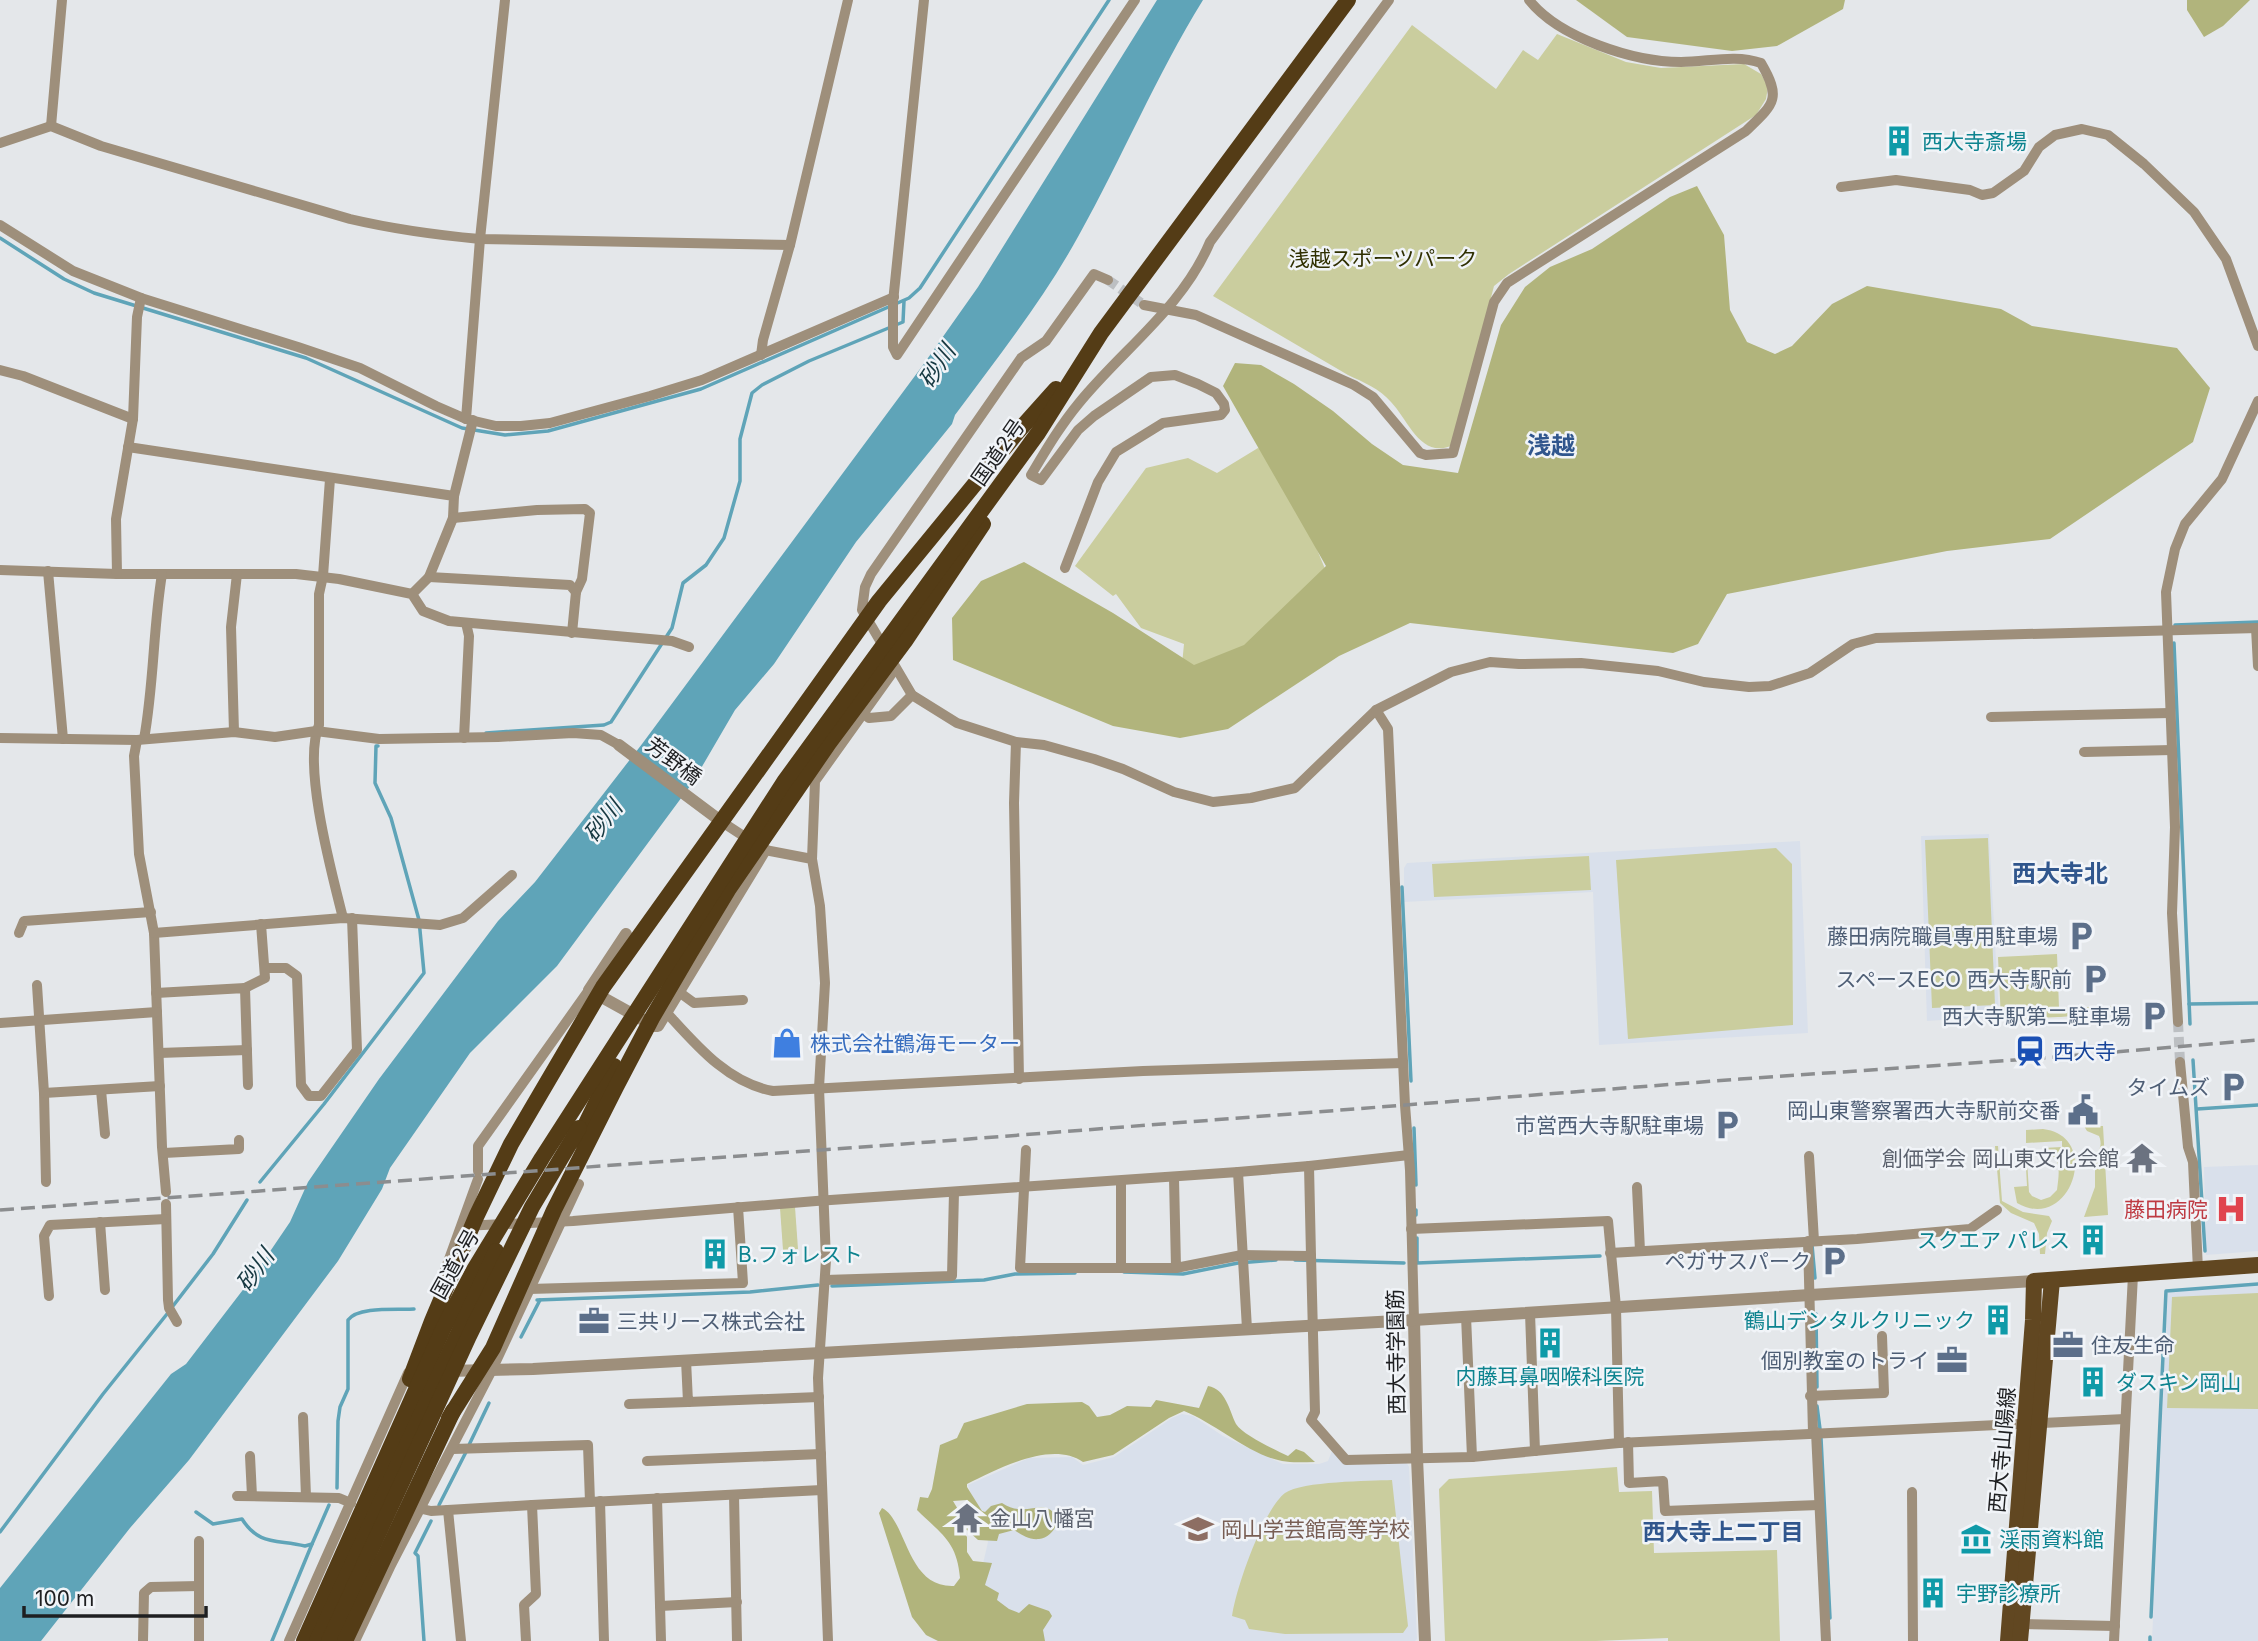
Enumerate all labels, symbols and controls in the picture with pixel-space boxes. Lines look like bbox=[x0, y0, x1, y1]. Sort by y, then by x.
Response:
building icon: 西大寺斎場 bbox=[1882, 124, 1916, 158]
place label: 西大寺斎場 bbox=[1922, 129, 2027, 154]
park label: 浅越スポーツパーク bbox=[1289, 246, 1477, 271]
water label: 砂川 bbox=[913, 337, 963, 393]
street label: 国道2号 bbox=[966, 414, 1030, 490]
district label: 浅越 bbox=[1527, 431, 1575, 460]
street label: 芳野橋 bbox=[641, 732, 707, 790]
water label: 砂川 bbox=[578, 792, 630, 848]
district label: 西大寺北 bbox=[2012, 859, 2108, 888]
parking icon: 藤田病院職員専用駐車場 bbox=[2064, 919, 2098, 953]
place label: 藤田病院職員専用駐車場 bbox=[1827, 924, 2058, 949]
parking icon: スペースECO 西大寺駅前 bbox=[2078, 962, 2112, 996]
place label: スペースECO 西大寺駅前 bbox=[1836, 967, 2072, 992]
parking icon: 西大寺駅第二駐車場 bbox=[2137, 999, 2171, 1033]
place label: 西大寺駅第二駐車場 bbox=[1942, 1004, 2131, 1029]
shop icon: 株式会社鶴海モーター bbox=[770, 1026, 804, 1060]
place label: 株式会社鶴海モーター bbox=[810, 1031, 1020, 1056]
station icon: 西大寺 bbox=[2013, 1034, 2047, 1068]
place label: 西大寺 bbox=[2053, 1039, 2116, 1064]
parking icon: タイムズ bbox=[2216, 1070, 2250, 1104]
place label: タイムズ bbox=[2126, 1075, 2210, 1100]
public building icon: 岡山東警察署西大寺駅前交番 bbox=[2066, 1093, 2100, 1127]
place label: 岡山東警察署西大寺駅前交番 bbox=[1787, 1098, 2060, 1123]
parking icon: 市営西大寺駅駐車場 bbox=[1710, 1108, 1744, 1142]
place label: 市営西大寺駅駐車場 bbox=[1515, 1113, 1704, 1138]
temple icon: 創価学会 岡山東文化会館 bbox=[2125, 1141, 2159, 1175]
place label: 創価学会 岡山東文化会館 bbox=[1882, 1146, 2119, 1171]
hospital icon: 藤田病院 bbox=[2214, 1192, 2248, 1226]
place label: 藤田病院 bbox=[2124, 1197, 2208, 1222]
building icon: スクエア パレス bbox=[2076, 1223, 2110, 1257]
street label: 国道2号 bbox=[426, 1225, 484, 1303]
place label: スクエア パレス bbox=[1917, 1228, 2070, 1253]
building icon: B.フォレスト bbox=[698, 1237, 732, 1271]
water label: 砂川 bbox=[230, 1241, 282, 1297]
place label: B.フォレスト bbox=[738, 1242, 863, 1267]
parking icon: ペガサスパーク bbox=[1817, 1244, 1851, 1278]
place label: ペガサスパーク bbox=[1664, 1249, 1811, 1274]
street label: 西大寺学園筋 bbox=[1382, 1289, 1410, 1415]
building icon: 鶴山デンタルクリニック bbox=[1981, 1303, 2015, 1337]
office icon: 三共リース株式会社 bbox=[577, 1304, 611, 1338]
place label: 鶴山デンタルクリニック bbox=[1744, 1308, 1975, 1333]
place label: 三共リース株式会社 bbox=[617, 1309, 805, 1334]
building icon: 内藤耳鼻咽喉科医院 bbox=[1533, 1326, 1567, 1360]
office icon: 住友生命 bbox=[2051, 1328, 2085, 1362]
place label: 住友生命 bbox=[2091, 1333, 2175, 1358]
office icon: 個別教室のトライ bbox=[1935, 1343, 1969, 1377]
place label: 個別教室のトライ bbox=[1761, 1348, 1929, 1373]
place label: 内藤耳鼻咽喉科医院 bbox=[1456, 1364, 1645, 1389]
building icon: ダスキン岡山 bbox=[2076, 1365, 2110, 1399]
place label: ダスキン岡山 bbox=[2116, 1370, 2241, 1395]
street label: 西大寺山陽線 bbox=[1984, 1386, 2020, 1514]
temple icon: 金山八幡宮 bbox=[950, 1501, 984, 1535]
place label: 金山八幡宮 bbox=[990, 1506, 1095, 1531]
school or university icon: 岡山学芸館高等学校 bbox=[1181, 1512, 1215, 1546]
place label: 岡山学芸館高等学校 bbox=[1221, 1517, 1410, 1542]
district label: 西大寺上二丁目 bbox=[1643, 1518, 1804, 1546]
museum icon: 渓雨資料館 bbox=[1959, 1522, 1993, 1556]
place label: 渓雨資料館 bbox=[1999, 1527, 2104, 1552]
scale bar bbox=[24, 1574, 206, 1618]
building icon: 宇野診療所 bbox=[1916, 1576, 1950, 1610]
place label: 宇野診療所 bbox=[1956, 1581, 2061, 1606]
text: 100 m bbox=[35, 1586, 94, 1611]

